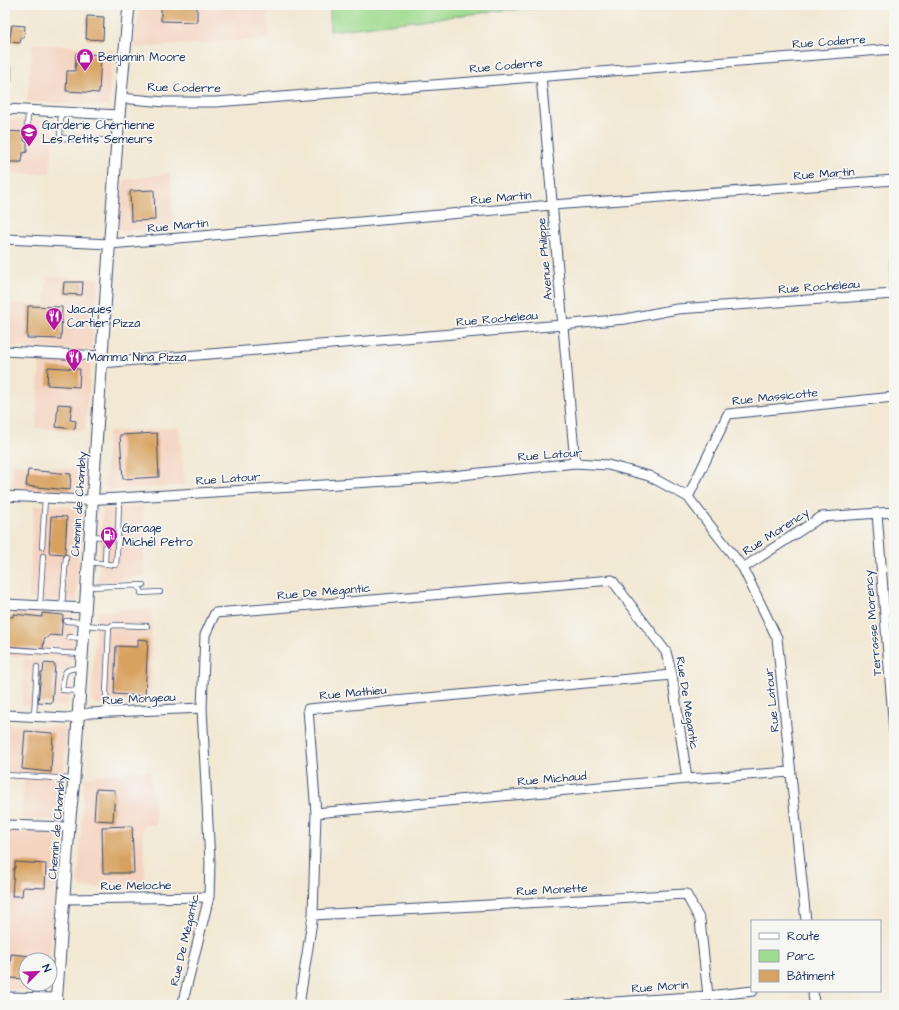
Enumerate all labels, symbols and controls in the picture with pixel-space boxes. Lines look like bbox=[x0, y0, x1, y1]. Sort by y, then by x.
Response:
street label: Rue Coderre bbox=[792, 31, 867, 53]
shop icon: Benjamin Moore bbox=[75, 47, 95, 72]
place label: Benjamin Moore bbox=[98, 49, 186, 66]
street label: Rue Coderre bbox=[469, 54, 544, 78]
street label: Rue Coderre bbox=[147, 79, 221, 97]
place label: Garderie Chértienne Les Petits Semeurs bbox=[42, 117, 155, 148]
school or university icon: Garderie Chértienne Les Petits Semeurs bbox=[19, 122, 39, 147]
street label: Rue Martin bbox=[793, 163, 855, 185]
street label: Rue Martin bbox=[470, 187, 532, 209]
street label: Rue Martin bbox=[147, 215, 209, 237]
street label: Avenue Philippe bbox=[533, 217, 557, 301]
street label: Rue Rocheleau bbox=[778, 276, 860, 298]
place label: Jacques Cartier Pizza bbox=[67, 301, 140, 332]
restaurant icon: Jacques Cartier Pizza bbox=[44, 306, 64, 331]
street label: Rue Rocheleau bbox=[455, 307, 539, 331]
restaurant icon: Mamma Nina Pizza bbox=[64, 347, 84, 372]
place label: Mamma Nina Pizza bbox=[87, 349, 186, 366]
street label: Rue Massicotte bbox=[731, 384, 819, 410]
street label: Rue Latour bbox=[517, 444, 583, 466]
street label: Chemin de Chambly bbox=[67, 450, 92, 557]
street label: Rue Latour bbox=[195, 468, 261, 490]
street label: Rue Morency bbox=[740, 504, 813, 561]
place label: Garage Michel Petro bbox=[122, 520, 193, 551]
fuel station icon: Garage Michel Petro bbox=[99, 525, 119, 550]
street label: Terrasse Morency bbox=[860, 569, 887, 677]
street label: Rue De Mégantic bbox=[276, 579, 372, 606]
street label: Rue De Mégantic bbox=[670, 655, 703, 751]
street label: Rue Latour bbox=[760, 667, 784, 733]
street label: Rue Mathieu bbox=[319, 682, 387, 704]
street label: Rue Mongeau bbox=[102, 689, 176, 710]
street label: Rue Michaud bbox=[517, 768, 587, 790]
street label: Chemin de Chambly bbox=[44, 773, 71, 880]
street label: Rue Meloche bbox=[100, 877, 172, 895]
street label: Rue Monette bbox=[516, 880, 589, 900]
street label: Rue De Mégantic bbox=[166, 892, 205, 988]
legend bbox=[751, 920, 881, 992]
text: Route bbox=[787, 928, 820, 945]
text: Parc bbox=[787, 948, 815, 965]
north arrow bbox=[18, 952, 58, 992]
text: N bbox=[38, 962, 55, 974]
text: Bâtiment bbox=[787, 968, 835, 985]
street label: Rue Morin bbox=[631, 977, 689, 997]

